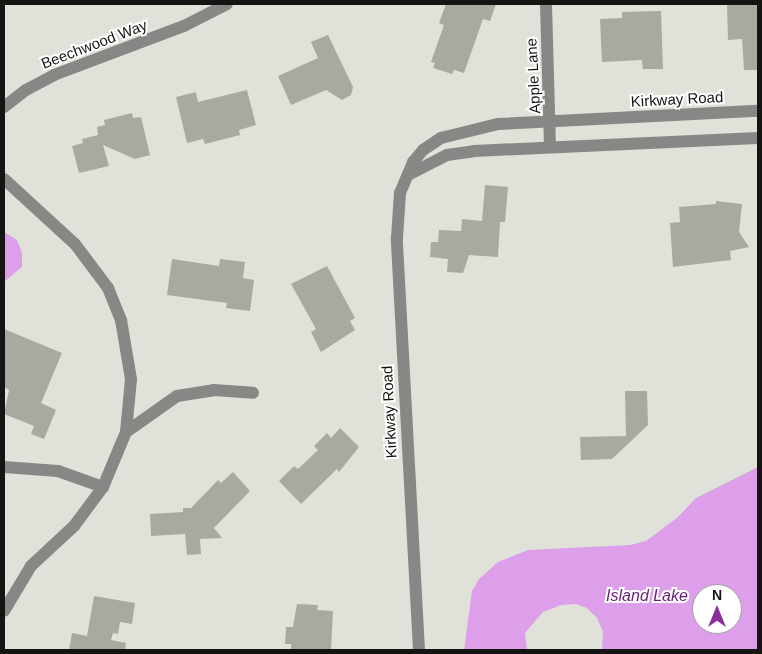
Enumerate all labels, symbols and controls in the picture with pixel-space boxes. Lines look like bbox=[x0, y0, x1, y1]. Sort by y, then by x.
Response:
street label: Beechwood Way bbox=[38, 16, 150, 72]
street label: Apple Lane bbox=[522, 38, 544, 114]
street label: Kirkway Road bbox=[630, 88, 724, 110]
street label: Kirkway Road bbox=[378, 365, 400, 459]
north arrow bbox=[692, 584, 742, 634]
water label: Island Lake bbox=[606, 586, 688, 606]
text: N bbox=[712, 587, 722, 603]

